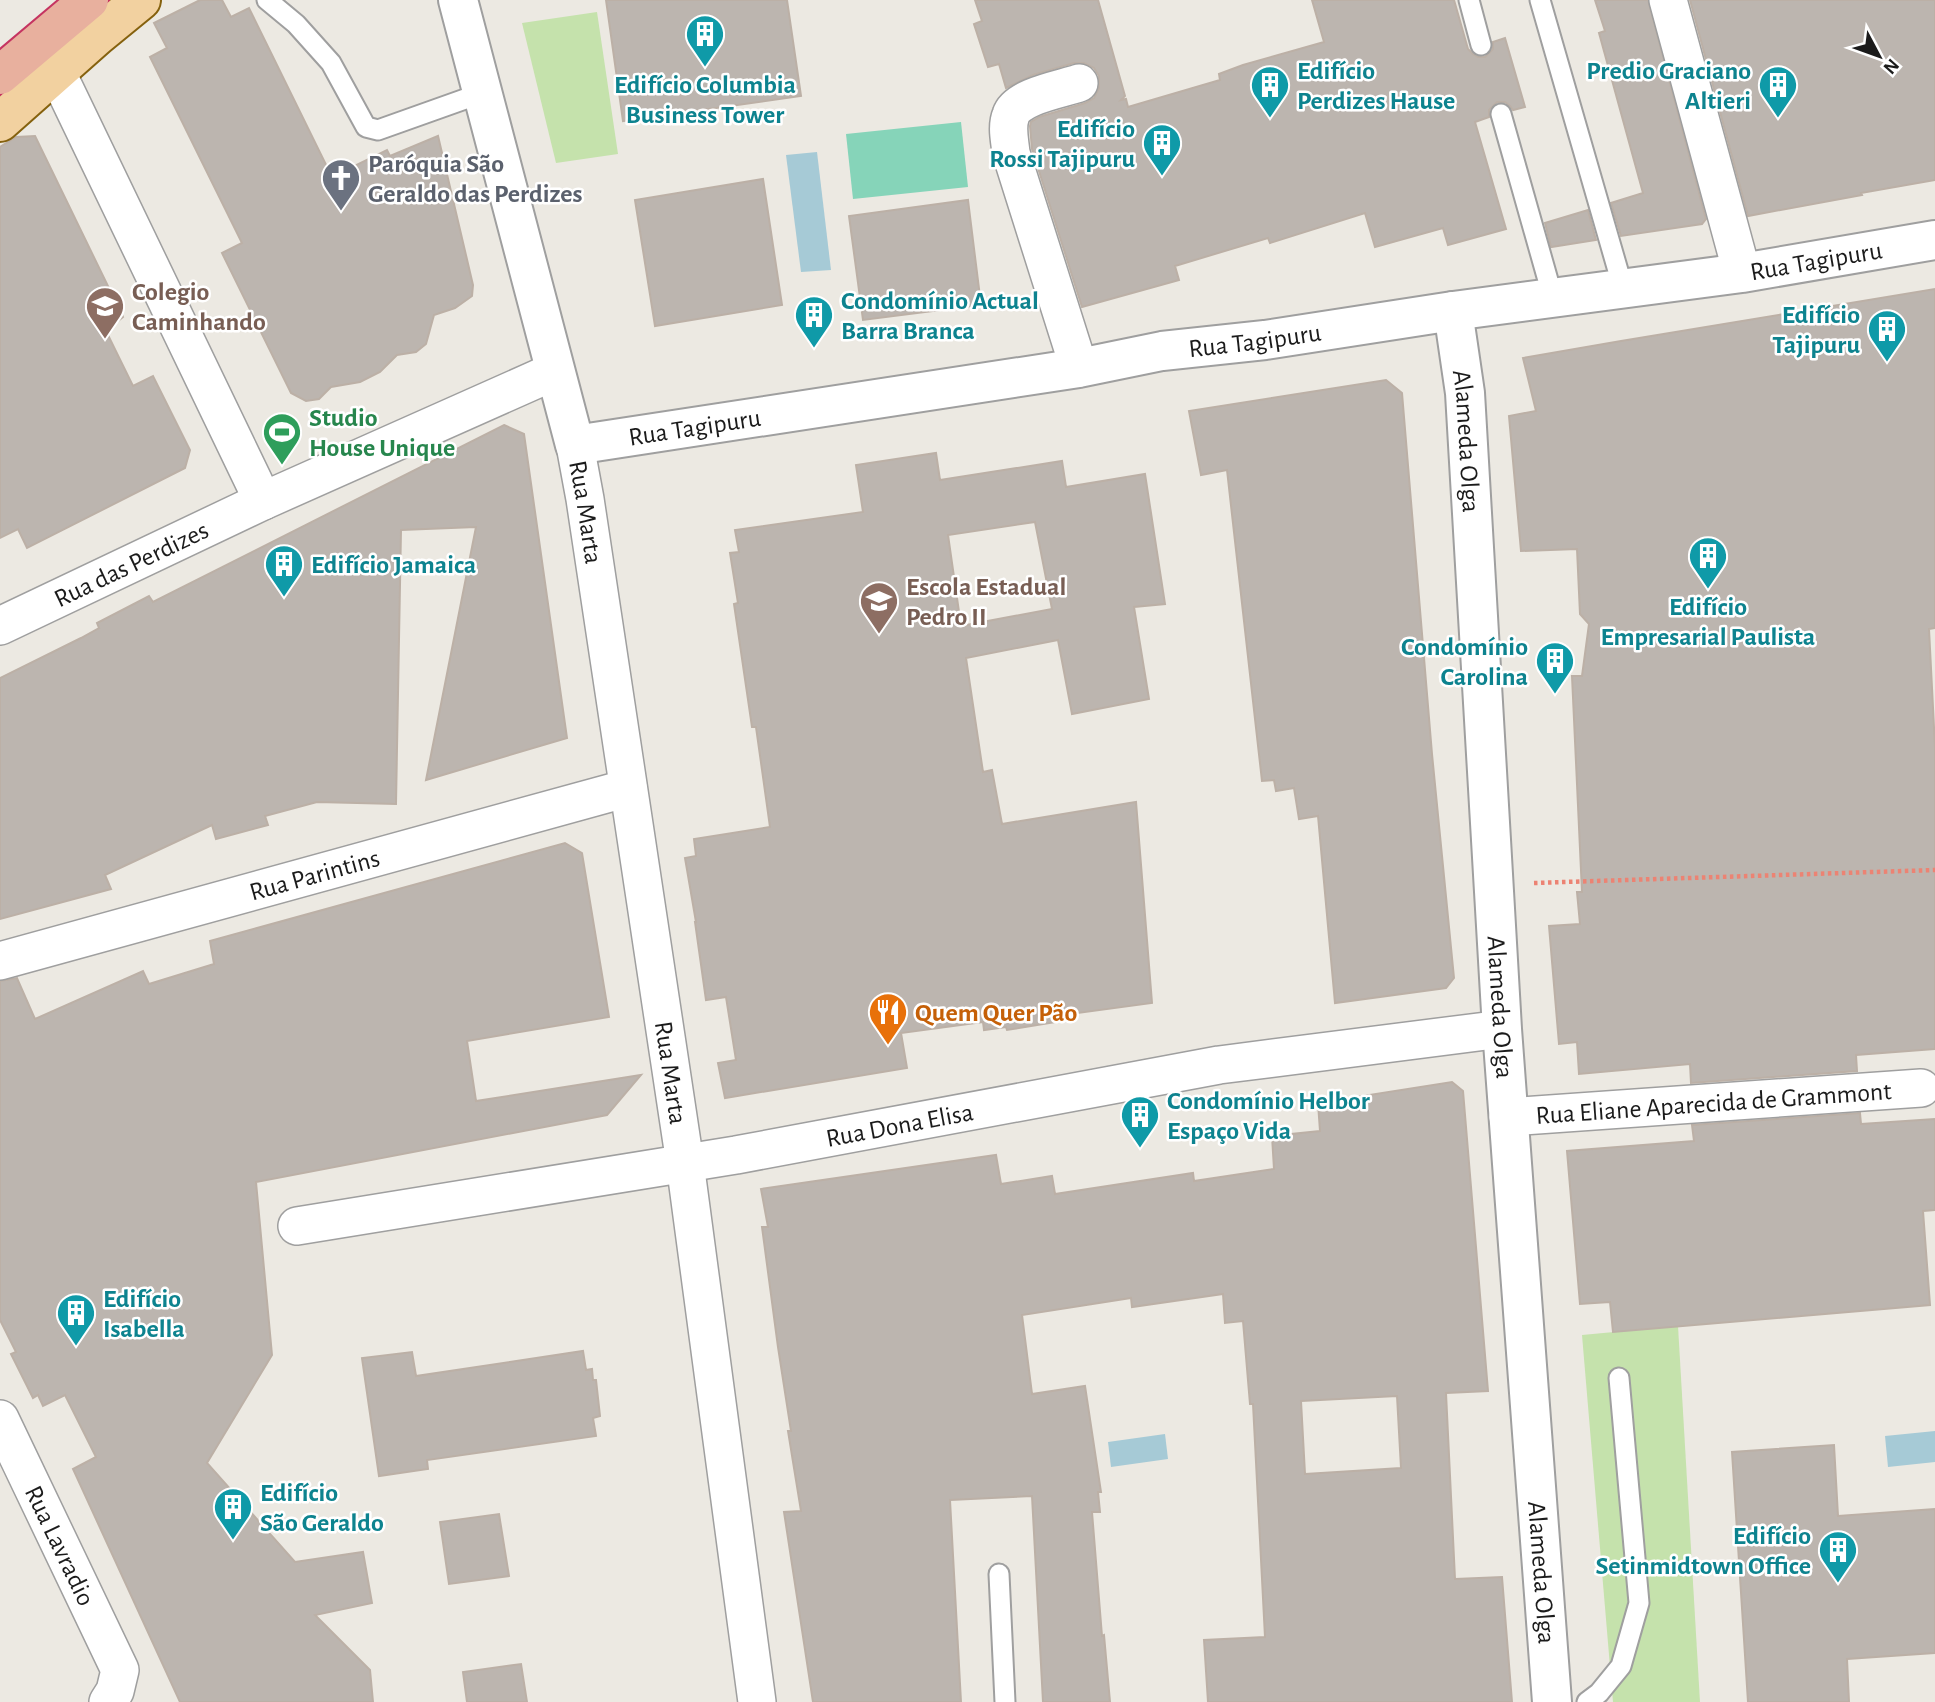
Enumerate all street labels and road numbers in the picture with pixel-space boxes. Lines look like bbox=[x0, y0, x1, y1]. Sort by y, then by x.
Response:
street label: Rua Tagipuru bbox=[1748, 237, 1884, 285]
street label: Rua Tagipuru bbox=[1187, 320, 1323, 362]
street label: Alameda Olga bbox=[1448, 368, 1484, 513]
street label: Rua Tagipuru bbox=[627, 405, 763, 451]
street label: Rua Marta bbox=[564, 458, 607, 566]
street label: Rua das Perdizes bbox=[50, 517, 213, 612]
street label: Rua Parintins bbox=[247, 845, 383, 906]
street label: Alameda Olga bbox=[1483, 935, 1518, 1080]
street label: Rua Marta bbox=[650, 1019, 691, 1126]
street label: Rua Eliane Aparecida de Grammont bbox=[1535, 1078, 1892, 1129]
street label: Rua Dona Elisa bbox=[824, 1099, 976, 1152]
street label: Rua Lavradio bbox=[20, 1482, 99, 1610]
street label: Alameda Olga bbox=[1523, 1500, 1560, 1645]

